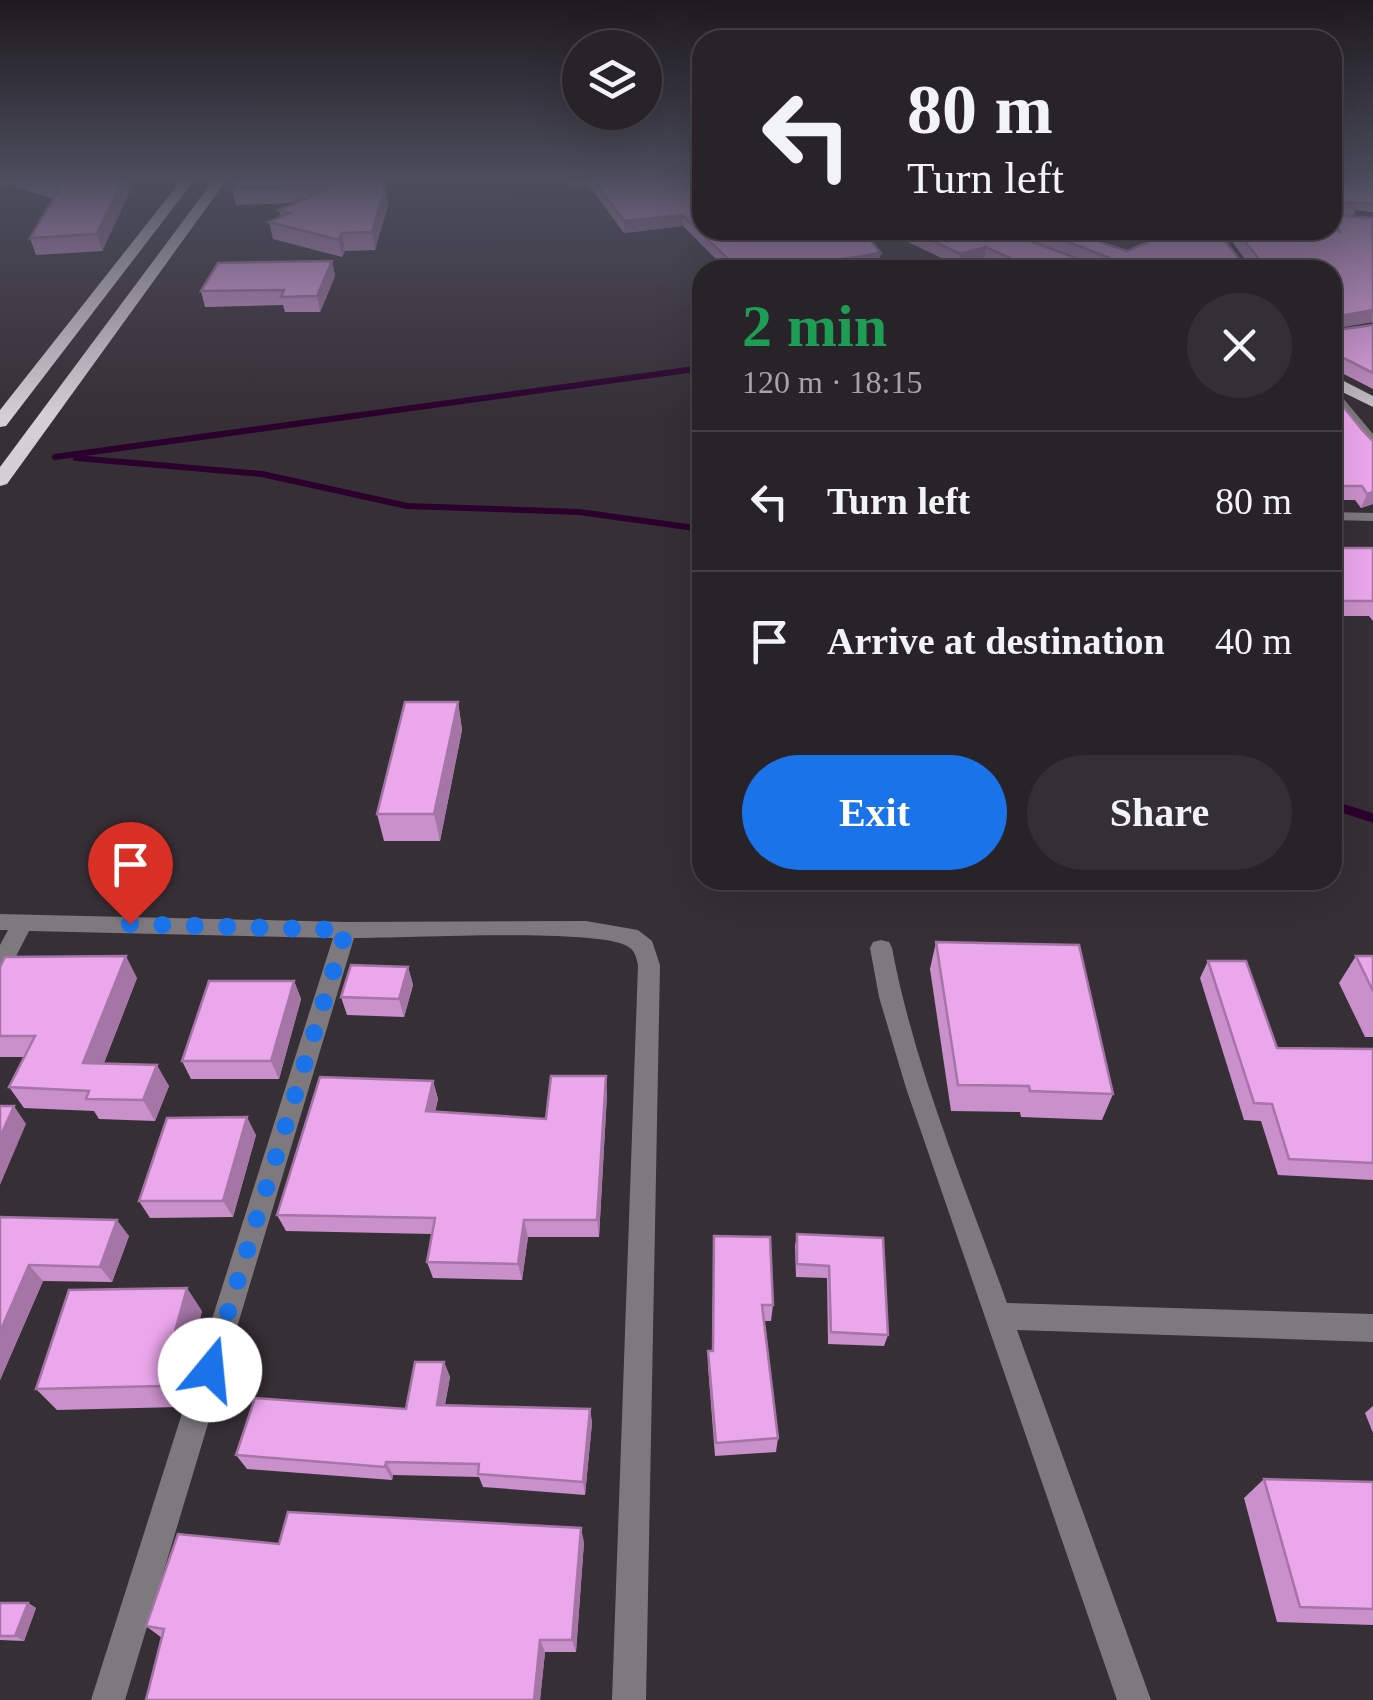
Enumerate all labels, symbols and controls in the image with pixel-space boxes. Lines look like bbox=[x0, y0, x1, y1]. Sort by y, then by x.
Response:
map controls bbox=[562, 30, 662, 130]
button: layers bbox=[562, 30, 662, 130]
icon: left bbox=[742, 70, 872, 200]
text: 80 m bbox=[907, 71, 1053, 148]
text: Turn left bbox=[907, 153, 1064, 203]
text: 2 min bbox=[742, 293, 887, 359]
button: close bbox=[1187, 293, 1292, 398]
text: 120 m · 18:15 bbox=[742, 364, 922, 400]
icon: left bbox=[742, 474, 797, 529]
text: Turn left bbox=[827, 480, 970, 522]
text: 80 m bbox=[1215, 480, 1292, 522]
icon: arrive bbox=[742, 614, 797, 669]
text: Arrive at destination bbox=[827, 620, 1165, 662]
text: 40 m bbox=[1215, 620, 1292, 662]
button: Exit bbox=[742, 755, 1007, 870]
button: Share bbox=[1027, 755, 1292, 870]
pin bbox=[88, 822, 173, 925]
icon: arrive bbox=[103, 837, 158, 892]
position arrow bbox=[158, 1318, 262, 1422]

